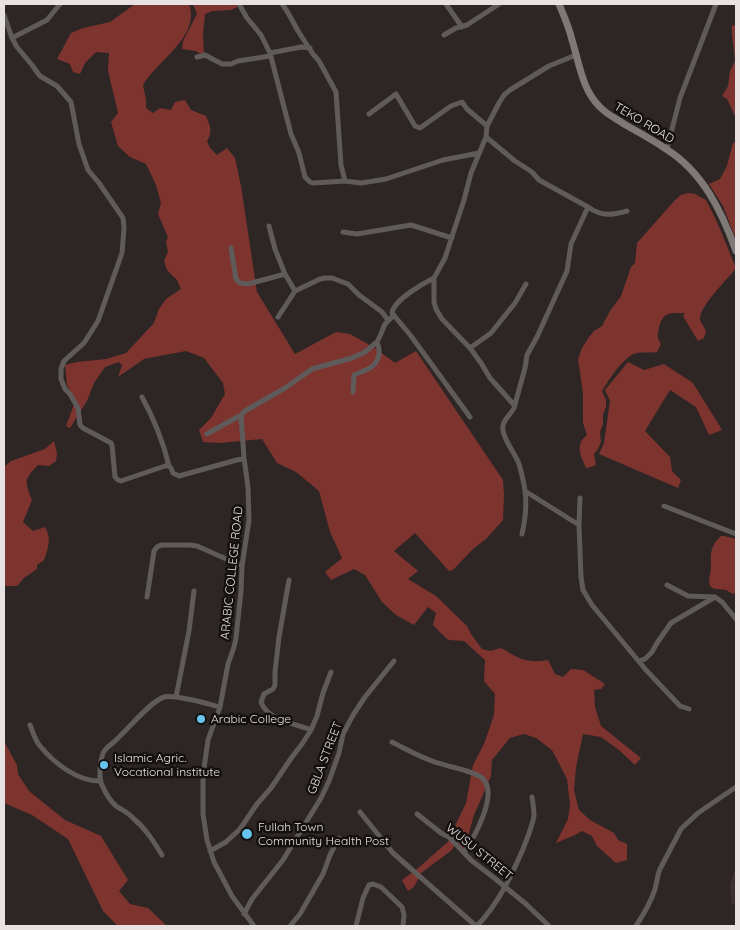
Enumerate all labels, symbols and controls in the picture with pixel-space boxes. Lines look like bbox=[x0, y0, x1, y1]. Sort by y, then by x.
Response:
street label: TEKO ROAD bbox=[611, 99, 677, 147]
street label: ARABIC COLLEGE ROAD bbox=[218, 506, 246, 640]
place label: Arabic College bbox=[211, 712, 291, 726]
marker: Arabic College bbox=[195, 713, 207, 725]
street label: GBLA STREET bbox=[305, 720, 345, 796]
place label: Islamic Agric. Vocational institute bbox=[114, 751, 220, 779]
marker: Islamic Agric. Vocational institute bbox=[98, 759, 110, 771]
place label: Fullah Town Community Health Post bbox=[258, 820, 389, 848]
street label: WUSU STREET bbox=[443, 821, 515, 883]
marker: Fullah Town Community Health Post bbox=[240, 827, 254, 841]

